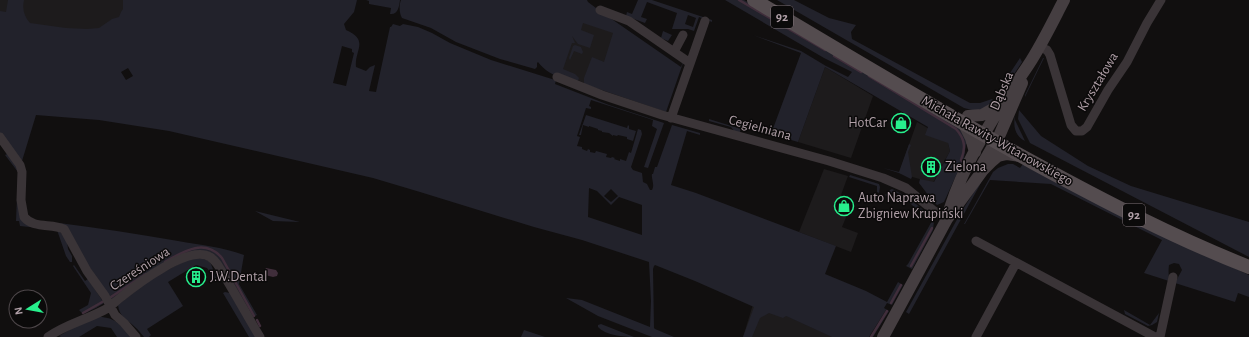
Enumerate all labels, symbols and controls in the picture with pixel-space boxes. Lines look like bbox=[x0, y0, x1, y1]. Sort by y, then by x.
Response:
road number: 92 bbox=[771, 6, 793, 28]
street label: Kryształowa bbox=[1075, 50, 1121, 114]
street label: Dąbska bbox=[988, 69, 1017, 112]
street label: Michała Rawity-Witanowskiego bbox=[919, 93, 1075, 189]
shop icon: HotCar bbox=[890, 112, 912, 134]
street label: Cegielniana bbox=[727, 113, 793, 143]
place label: HotCar bbox=[848, 116, 887, 130]
building icon: Zielona bbox=[920, 156, 942, 178]
place label: Zielona bbox=[945, 160, 987, 174]
place label: Auto Naprawa Zbigniew Krupiński bbox=[858, 191, 963, 221]
shop icon: Auto Naprawa Zbigniew Krupiński bbox=[833, 195, 855, 217]
road number: 92 bbox=[1123, 204, 1145, 226]
street label: Czereśniowa bbox=[108, 244, 173, 293]
building icon: J.W.Dental bbox=[185, 266, 207, 288]
place label: J.W.Dental bbox=[210, 270, 267, 284]
north arrow bbox=[8, 289, 48, 329]
text: N bbox=[13, 306, 25, 316]

